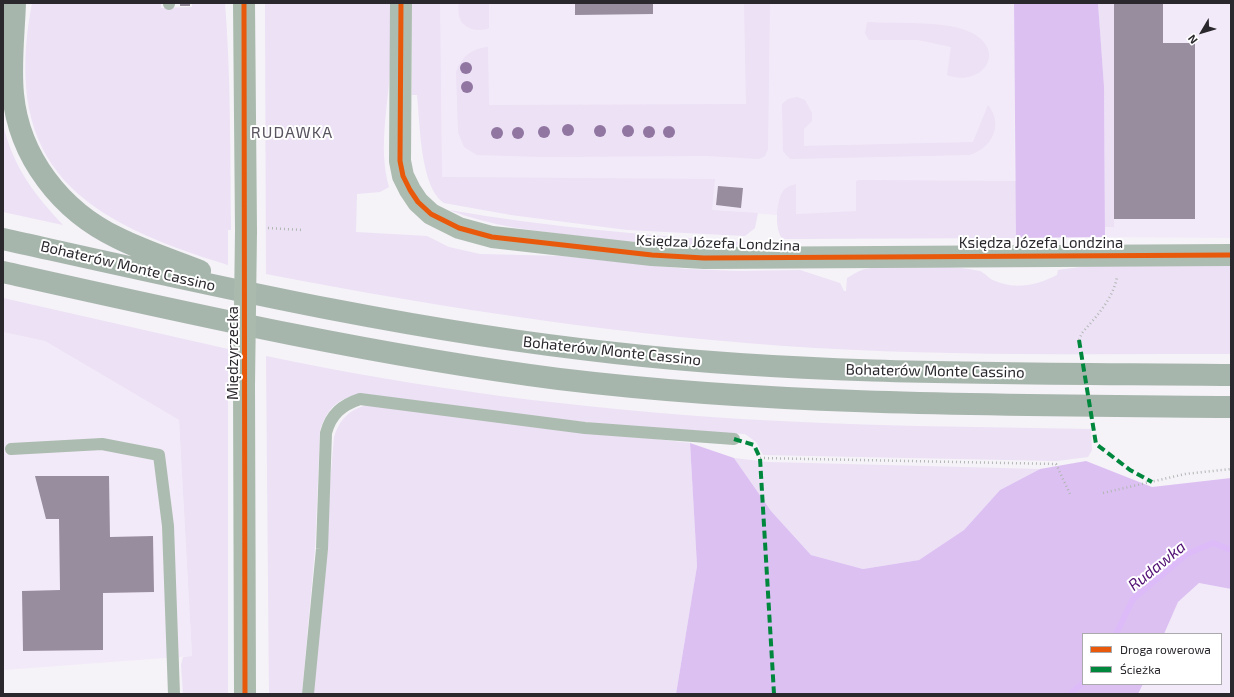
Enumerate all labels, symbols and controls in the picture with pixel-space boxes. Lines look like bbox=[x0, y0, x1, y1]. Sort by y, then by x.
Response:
north arrow bbox=[1182, 12, 1222, 52]
text: N bbox=[1185, 33, 1200, 47]
district label: RUDAWKA bbox=[251, 123, 333, 143]
street label: Księdza Józefa Londzina bbox=[635, 231, 801, 255]
street label: Księdza Józefa Londzina bbox=[959, 234, 1123, 252]
street label: Bohaterów Monte Cassino bbox=[39, 237, 217, 295]
street label: Międzyrzecka bbox=[224, 306, 242, 400]
street label: Bohaterów Monte Cassino bbox=[522, 333, 702, 369]
street label: Bohaterów Monte Cassino bbox=[845, 360, 1025, 382]
water label: Rudawka bbox=[1124, 537, 1190, 595]
legend bbox=[1082, 633, 1222, 685]
text: Droga rowerowa bbox=[1120, 642, 1211, 656]
text: Ścieżka bbox=[1120, 662, 1161, 676]

